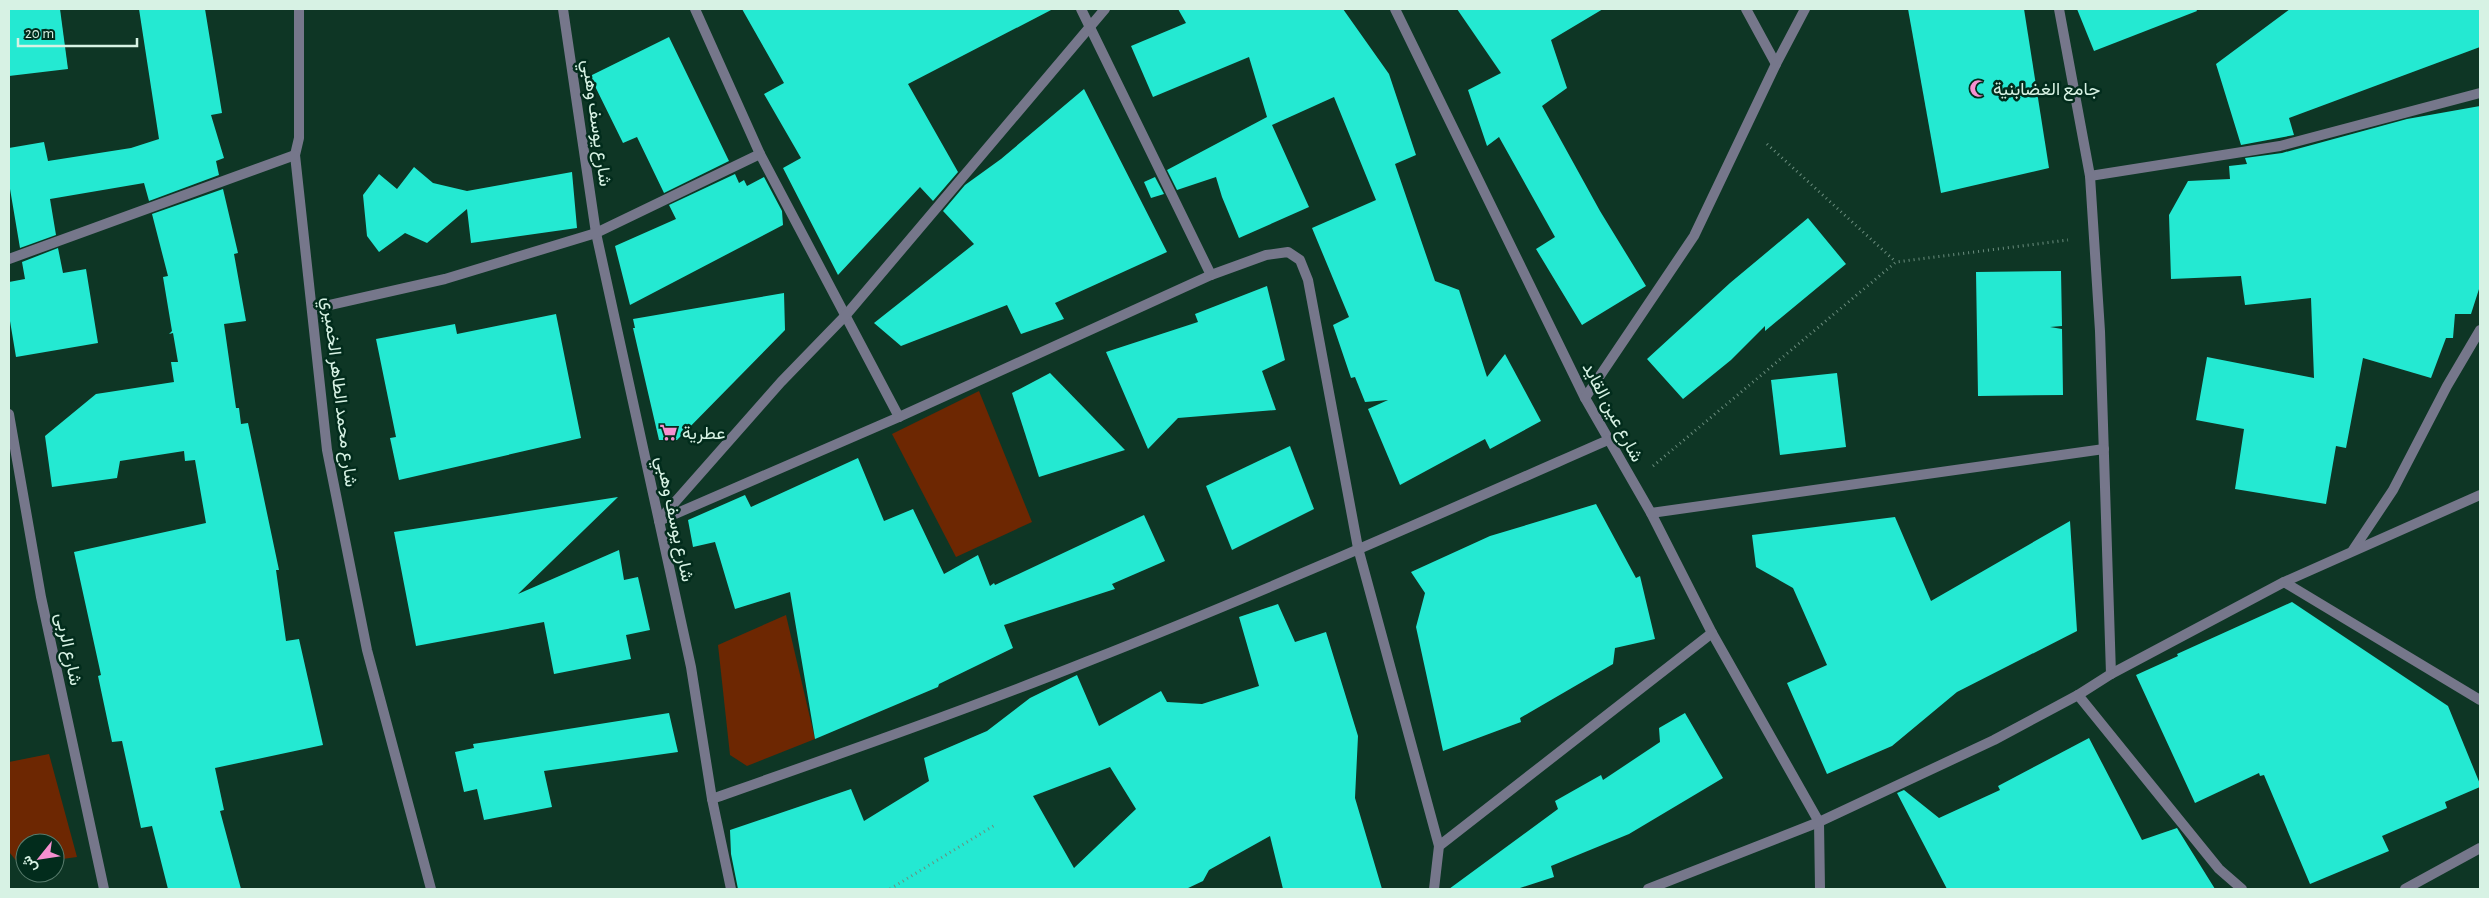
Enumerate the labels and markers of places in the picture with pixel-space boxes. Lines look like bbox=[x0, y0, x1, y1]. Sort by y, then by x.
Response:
mosque icon: جامع الغضابنية bbox=[1969, 79, 1989, 99]
place label: جامع الغضابنية bbox=[1993, 81, 2100, 101]
supermarket icon: عطرية bbox=[658, 423, 678, 443]
place label: عطرية bbox=[682, 425, 725, 444]

